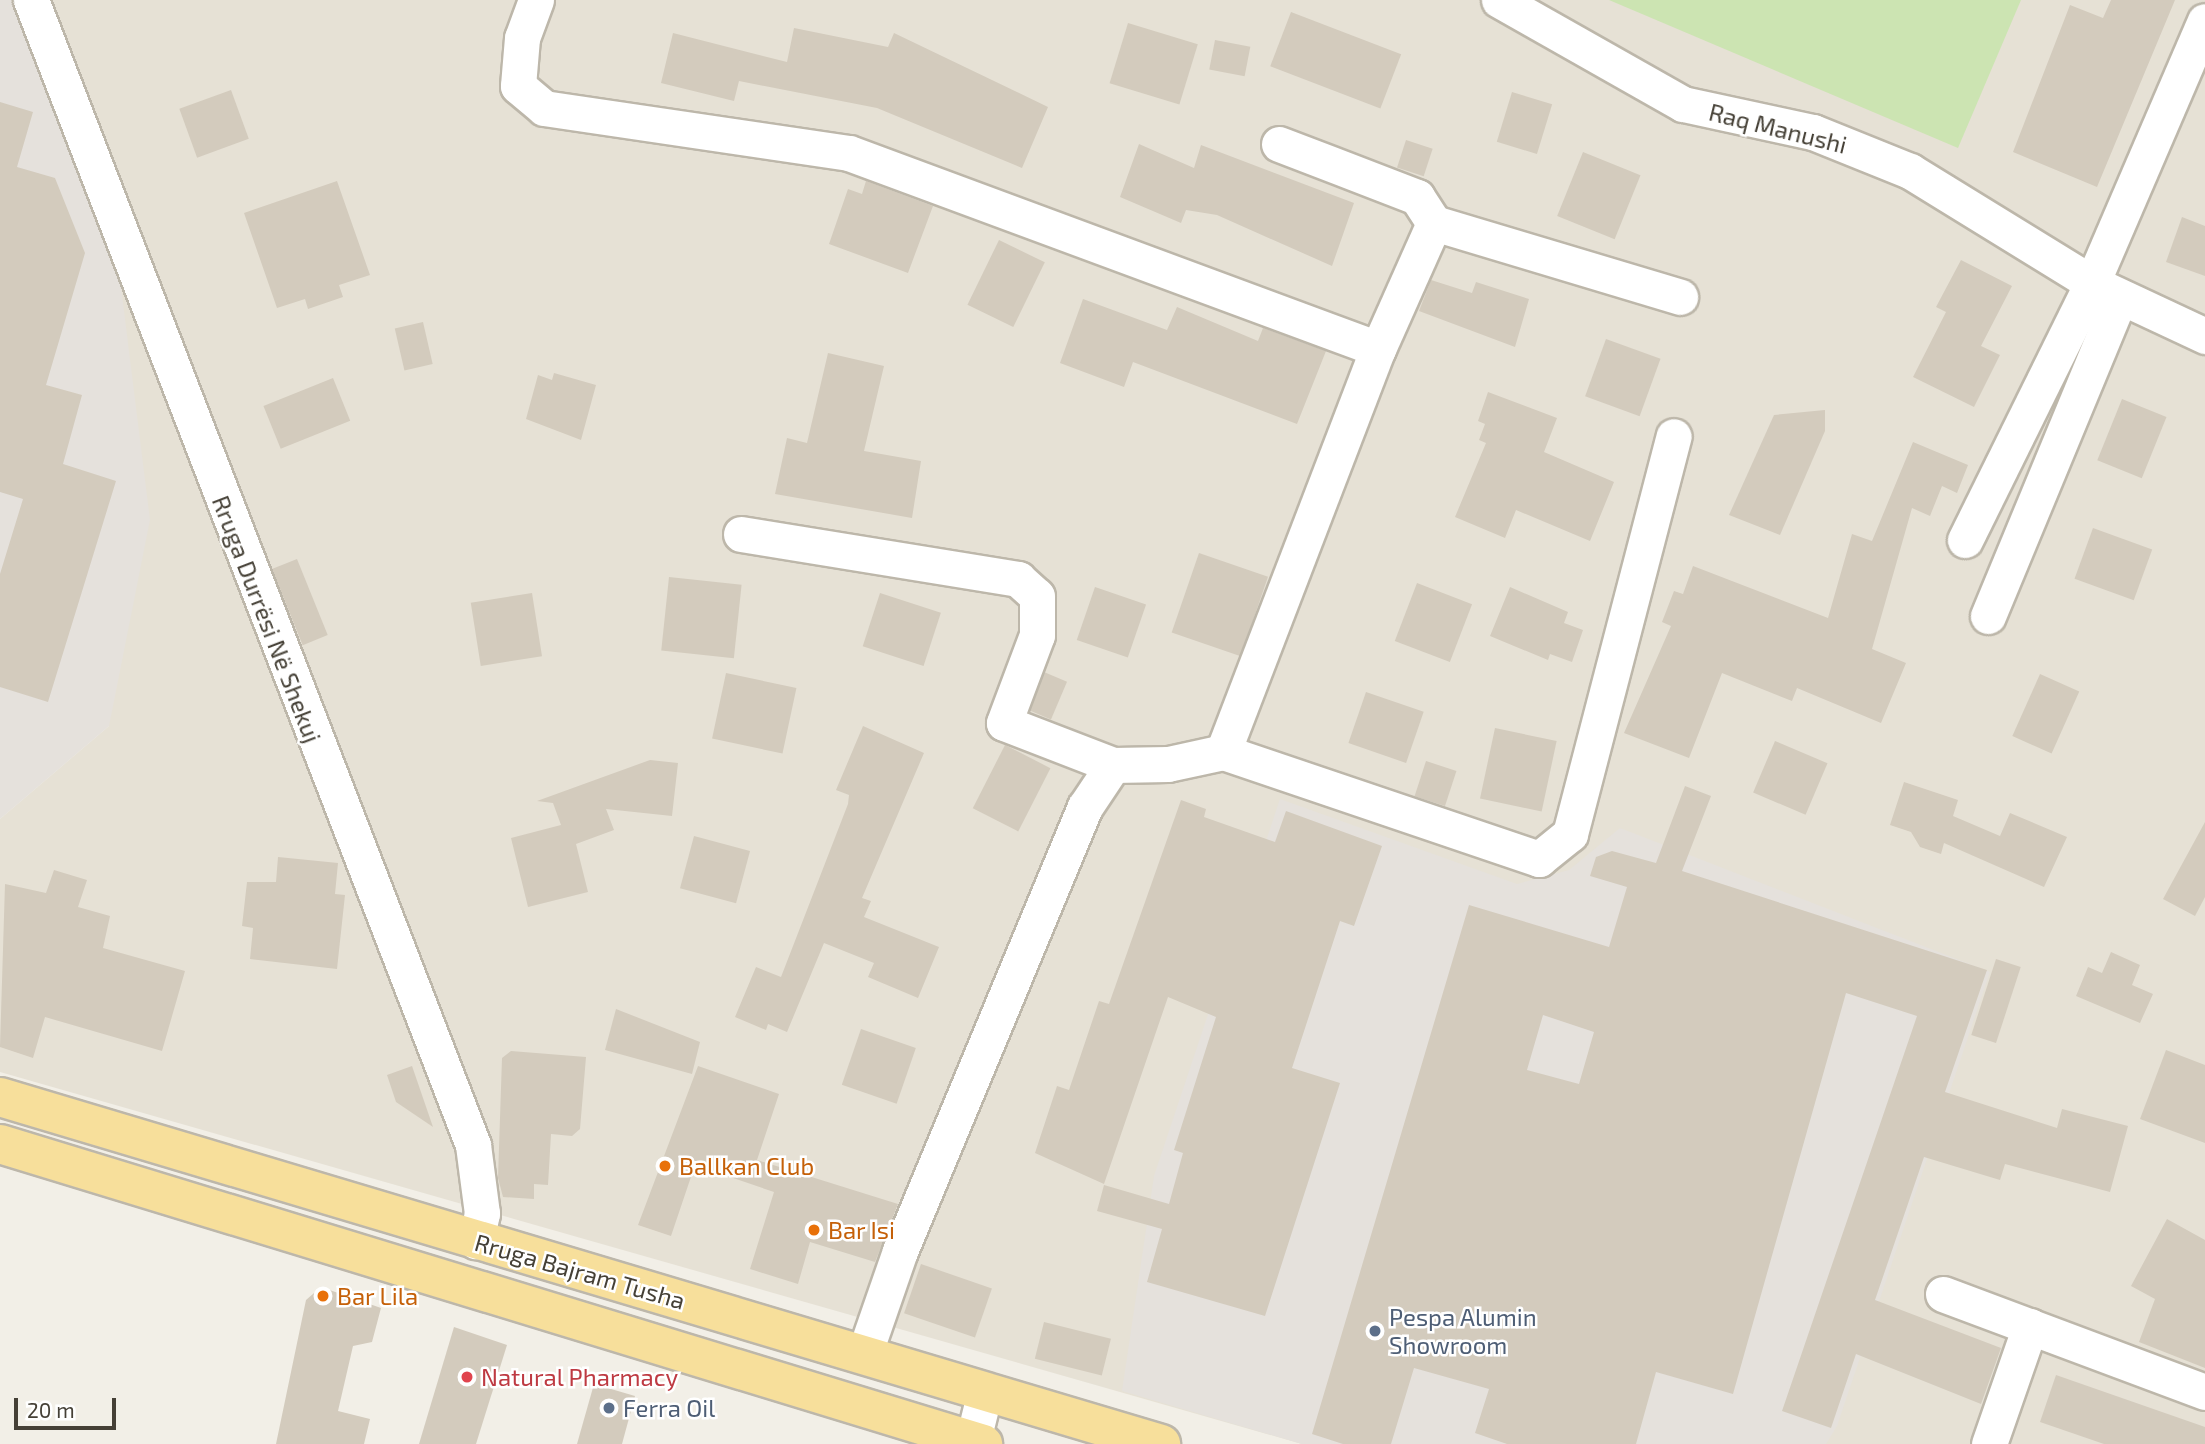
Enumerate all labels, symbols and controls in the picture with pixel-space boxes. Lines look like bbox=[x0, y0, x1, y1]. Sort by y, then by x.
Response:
street label: Raq Manushi bbox=[1706, 97, 1850, 159]
street label: Rruga Durrësi Në Shekuj bbox=[207, 491, 327, 747]
place label: Ballkan Club bbox=[679, 1152, 814, 1180]
marker: Ballkan Club bbox=[657, 1158, 673, 1174]
place label: Bar Isi bbox=[828, 1216, 895, 1244]
marker: Bar Isi bbox=[806, 1222, 822, 1238]
street label: Rruga Bajram Tusha bbox=[471, 1227, 689, 1315]
place label: Bar Lila bbox=[337, 1282, 419, 1310]
marker: Bar Lila bbox=[315, 1288, 331, 1304]
place label: Pespa Alumin Showroom bbox=[1389, 1303, 1537, 1359]
marker: Pespa Alumin Showroom bbox=[1367, 1323, 1383, 1339]
place label: Natural Pharmacy bbox=[481, 1363, 679, 1391]
marker: Natural Pharmacy bbox=[459, 1369, 475, 1385]
scale bar bbox=[18, 1384, 119, 1428]
place label: Ferra Oil bbox=[623, 1394, 715, 1422]
text: 20 m bbox=[27, 1397, 75, 1422]
marker: Ferra Oil bbox=[601, 1400, 617, 1416]

